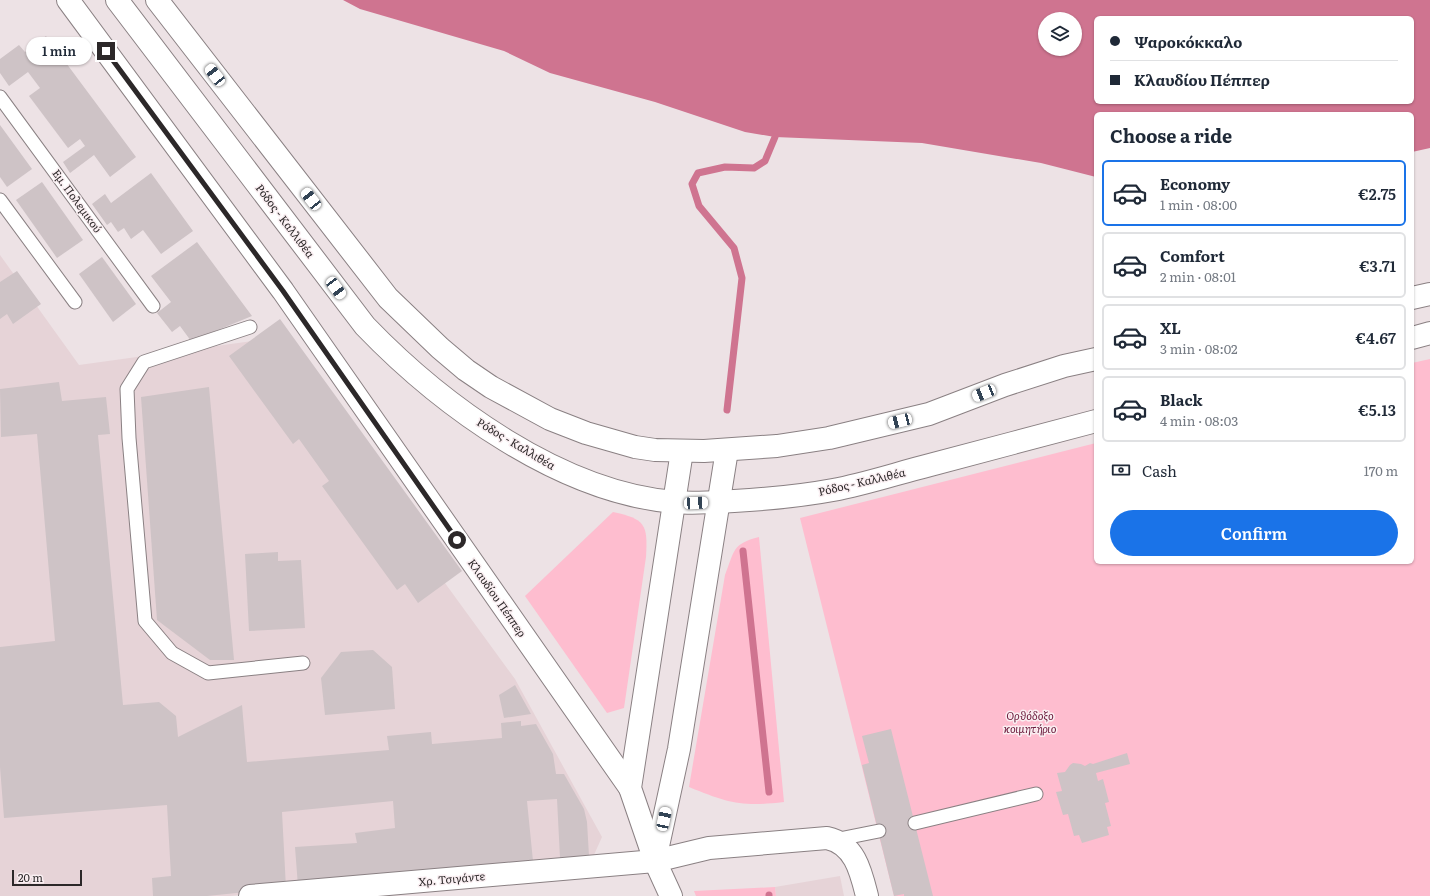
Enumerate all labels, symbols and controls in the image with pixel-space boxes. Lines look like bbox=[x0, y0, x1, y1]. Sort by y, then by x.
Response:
map controls bbox=[1038, 12, 1082, 56]
button: layers bbox=[1038, 12, 1082, 56]
text: Ψαροκόκκαλο bbox=[1134, 30, 1242, 53]
callout: 1 min bbox=[26, 37, 92, 65]
text: 1 min bbox=[42, 41, 76, 60]
route end bbox=[97, 42, 115, 60]
car bbox=[203, 62, 227, 88]
text: Κλαυδίου Πέππερ bbox=[1134, 68, 1270, 91]
text: Choose a ride bbox=[1110, 122, 1232, 149]
street label: Εμ. Πολεμικού bbox=[49, 165, 106, 236]
text: Economy bbox=[1160, 172, 1230, 195]
icon: car bbox=[1112, 175, 1148, 211]
street label: Ρόδος - Καλλιθέα bbox=[253, 180, 319, 261]
text: €2.75 bbox=[1358, 182, 1396, 205]
car bbox=[299, 186, 323, 212]
text: 1 min · 08:00 bbox=[1160, 195, 1237, 214]
text: Comfort bbox=[1160, 244, 1225, 267]
icon: car bbox=[1112, 247, 1148, 283]
text: €3.71 bbox=[1359, 254, 1396, 277]
text: 2 min · 08:01 bbox=[1160, 267, 1236, 286]
car bbox=[324, 275, 348, 301]
text: XL bbox=[1160, 316, 1181, 339]
icon: car bbox=[1112, 319, 1148, 355]
text: €4.67 bbox=[1356, 326, 1396, 349]
text: 3 min · 08:02 bbox=[1160, 339, 1238, 358]
car bbox=[971, 383, 997, 403]
text: Black bbox=[1160, 388, 1203, 411]
icon: car bbox=[1112, 391, 1148, 427]
text: €5.13 bbox=[1358, 398, 1396, 421]
text: 4 min · 08:03 bbox=[1160, 411, 1238, 430]
car bbox=[887, 412, 913, 430]
street label: Ρόδος - Καλλιθέα bbox=[474, 413, 559, 473]
icon: cash bbox=[1110, 459, 1132, 481]
text: Cash bbox=[1142, 459, 1177, 482]
text: 170 m bbox=[1364, 461, 1398, 480]
street label: Ρόδος - Καλλιθέα bbox=[817, 463, 907, 499]
car bbox=[684, 496, 708, 510]
button: Confirm bbox=[1110, 510, 1398, 556]
route start bbox=[448, 531, 466, 549]
street label: Κλαυδίου Πέππερ bbox=[465, 555, 531, 640]
park label: Ορθόδοξο κοιμητήριο bbox=[1004, 707, 1057, 736]
car bbox=[656, 806, 672, 832]
street label: Χρ. Τσιγάντε bbox=[418, 867, 486, 889]
scale bar bbox=[12, 868, 82, 887]
text: 20 m bbox=[18, 869, 43, 885]

